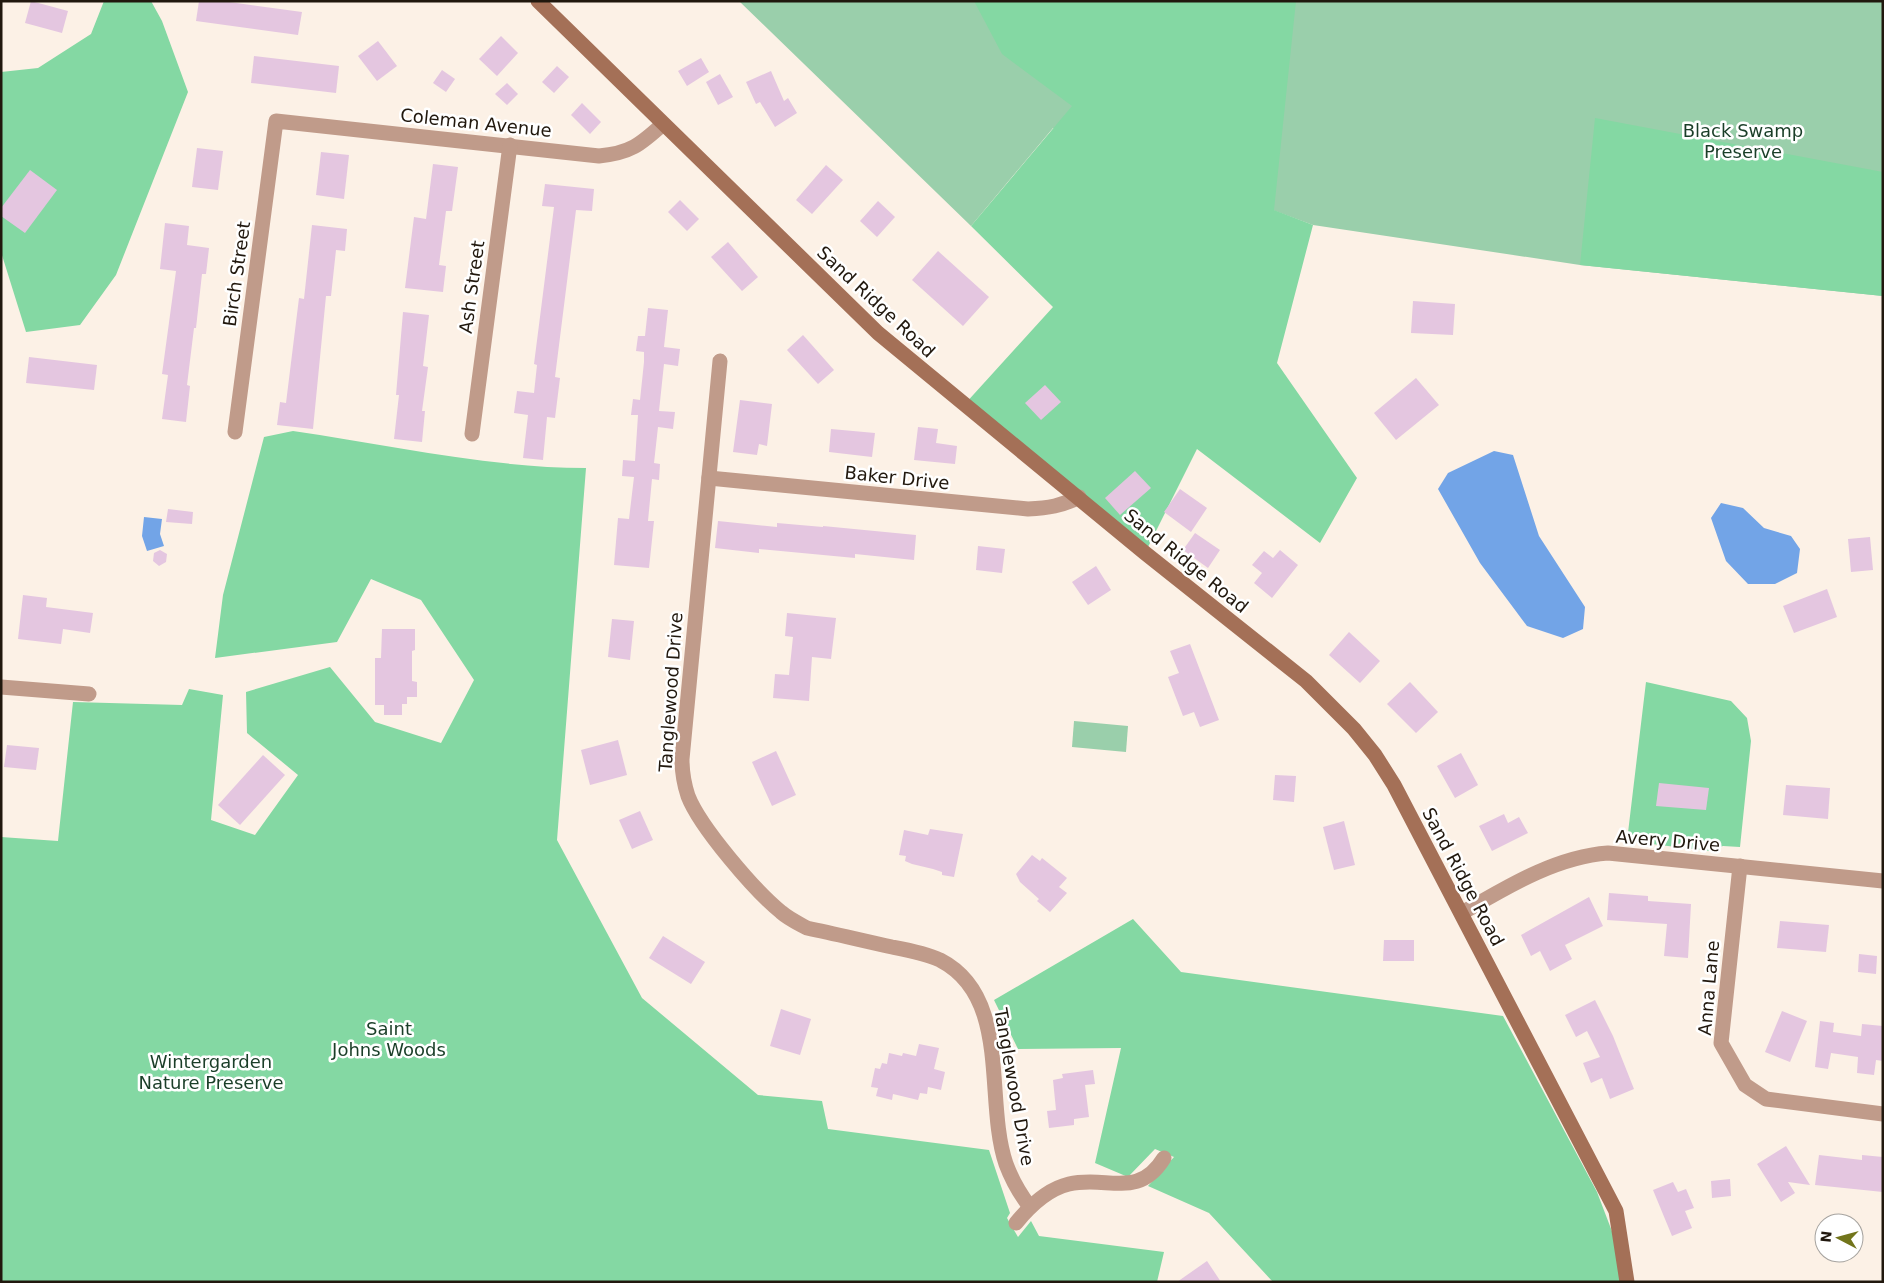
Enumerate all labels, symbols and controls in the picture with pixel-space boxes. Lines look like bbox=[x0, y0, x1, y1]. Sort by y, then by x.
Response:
street label: Coleman Avenue bbox=[399, 104, 553, 141]
park label: Black Swamp Preserve bbox=[1683, 120, 1803, 162]
street label: Birch Street bbox=[219, 220, 254, 328]
street label: Ash Street bbox=[455, 239, 488, 335]
street label: Sand Ridge Road bbox=[813, 242, 940, 362]
street label: Baker Drive bbox=[844, 462, 951, 493]
street label: Sand Ridge Road bbox=[1120, 504, 1253, 617]
street label: Tanglewood Drive bbox=[654, 612, 687, 773]
street label: Sand Ridge Road bbox=[1418, 804, 1509, 949]
street label: Avery Drive bbox=[1615, 825, 1721, 856]
street label: Anna Lane bbox=[1694, 940, 1723, 1036]
street label: Tanglewood Drive bbox=[990, 1005, 1039, 1167]
park label: Saint Johns Woods bbox=[331, 1018, 446, 1060]
park label: Wintergarden Nature Preserve bbox=[139, 1051, 283, 1093]
north arrow bbox=[1814, 1213, 1864, 1263]
text: N bbox=[1818, 1230, 1835, 1243]

